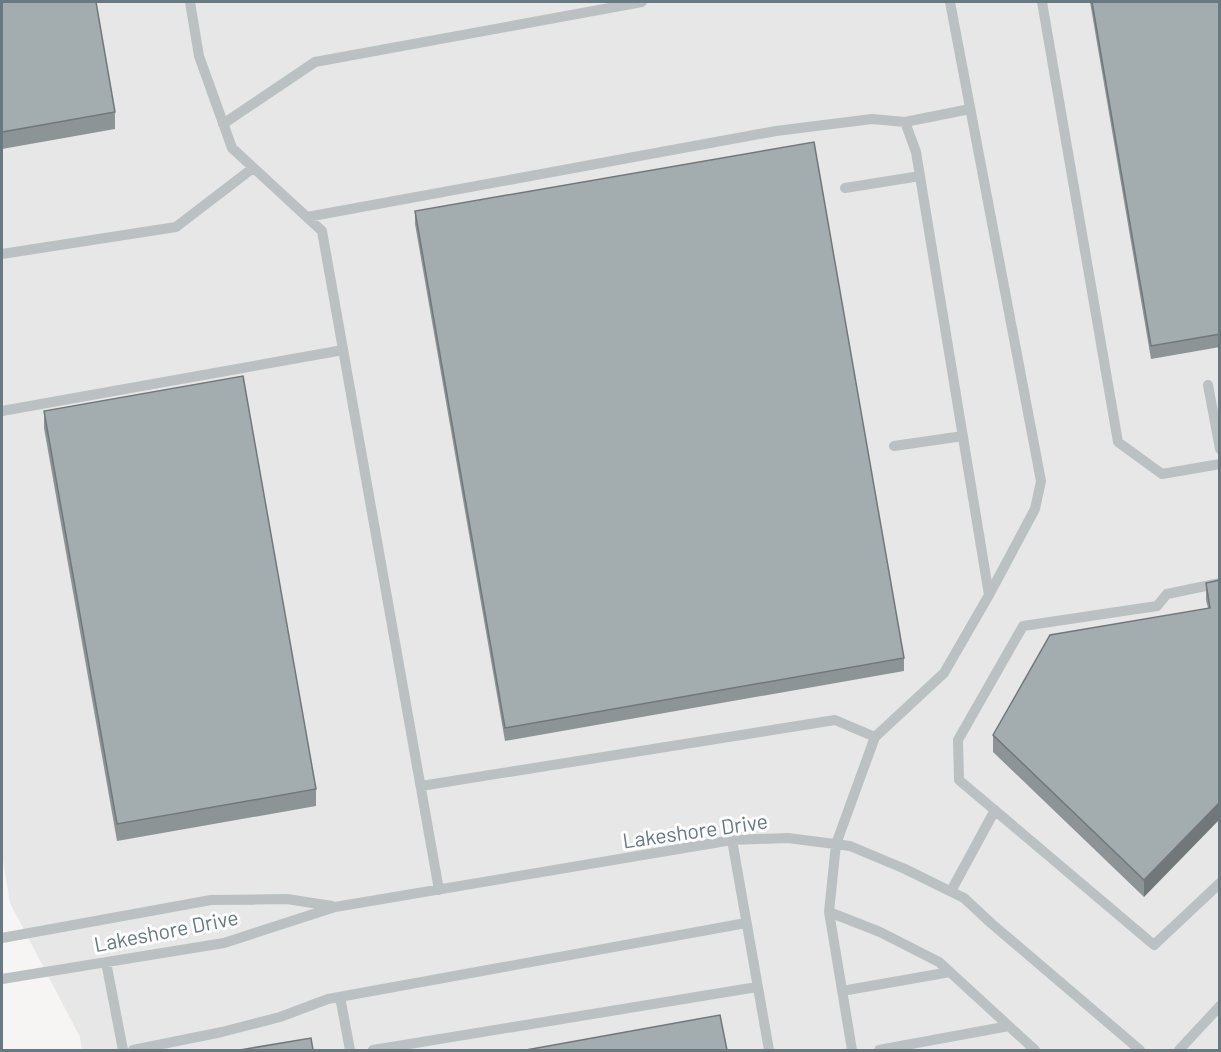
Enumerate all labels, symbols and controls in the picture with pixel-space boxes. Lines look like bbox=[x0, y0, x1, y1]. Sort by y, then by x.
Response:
street label: Lakeshore Drive bbox=[621, 807, 769, 853]
street label: Lakeshore Drive bbox=[92, 904, 240, 956]

